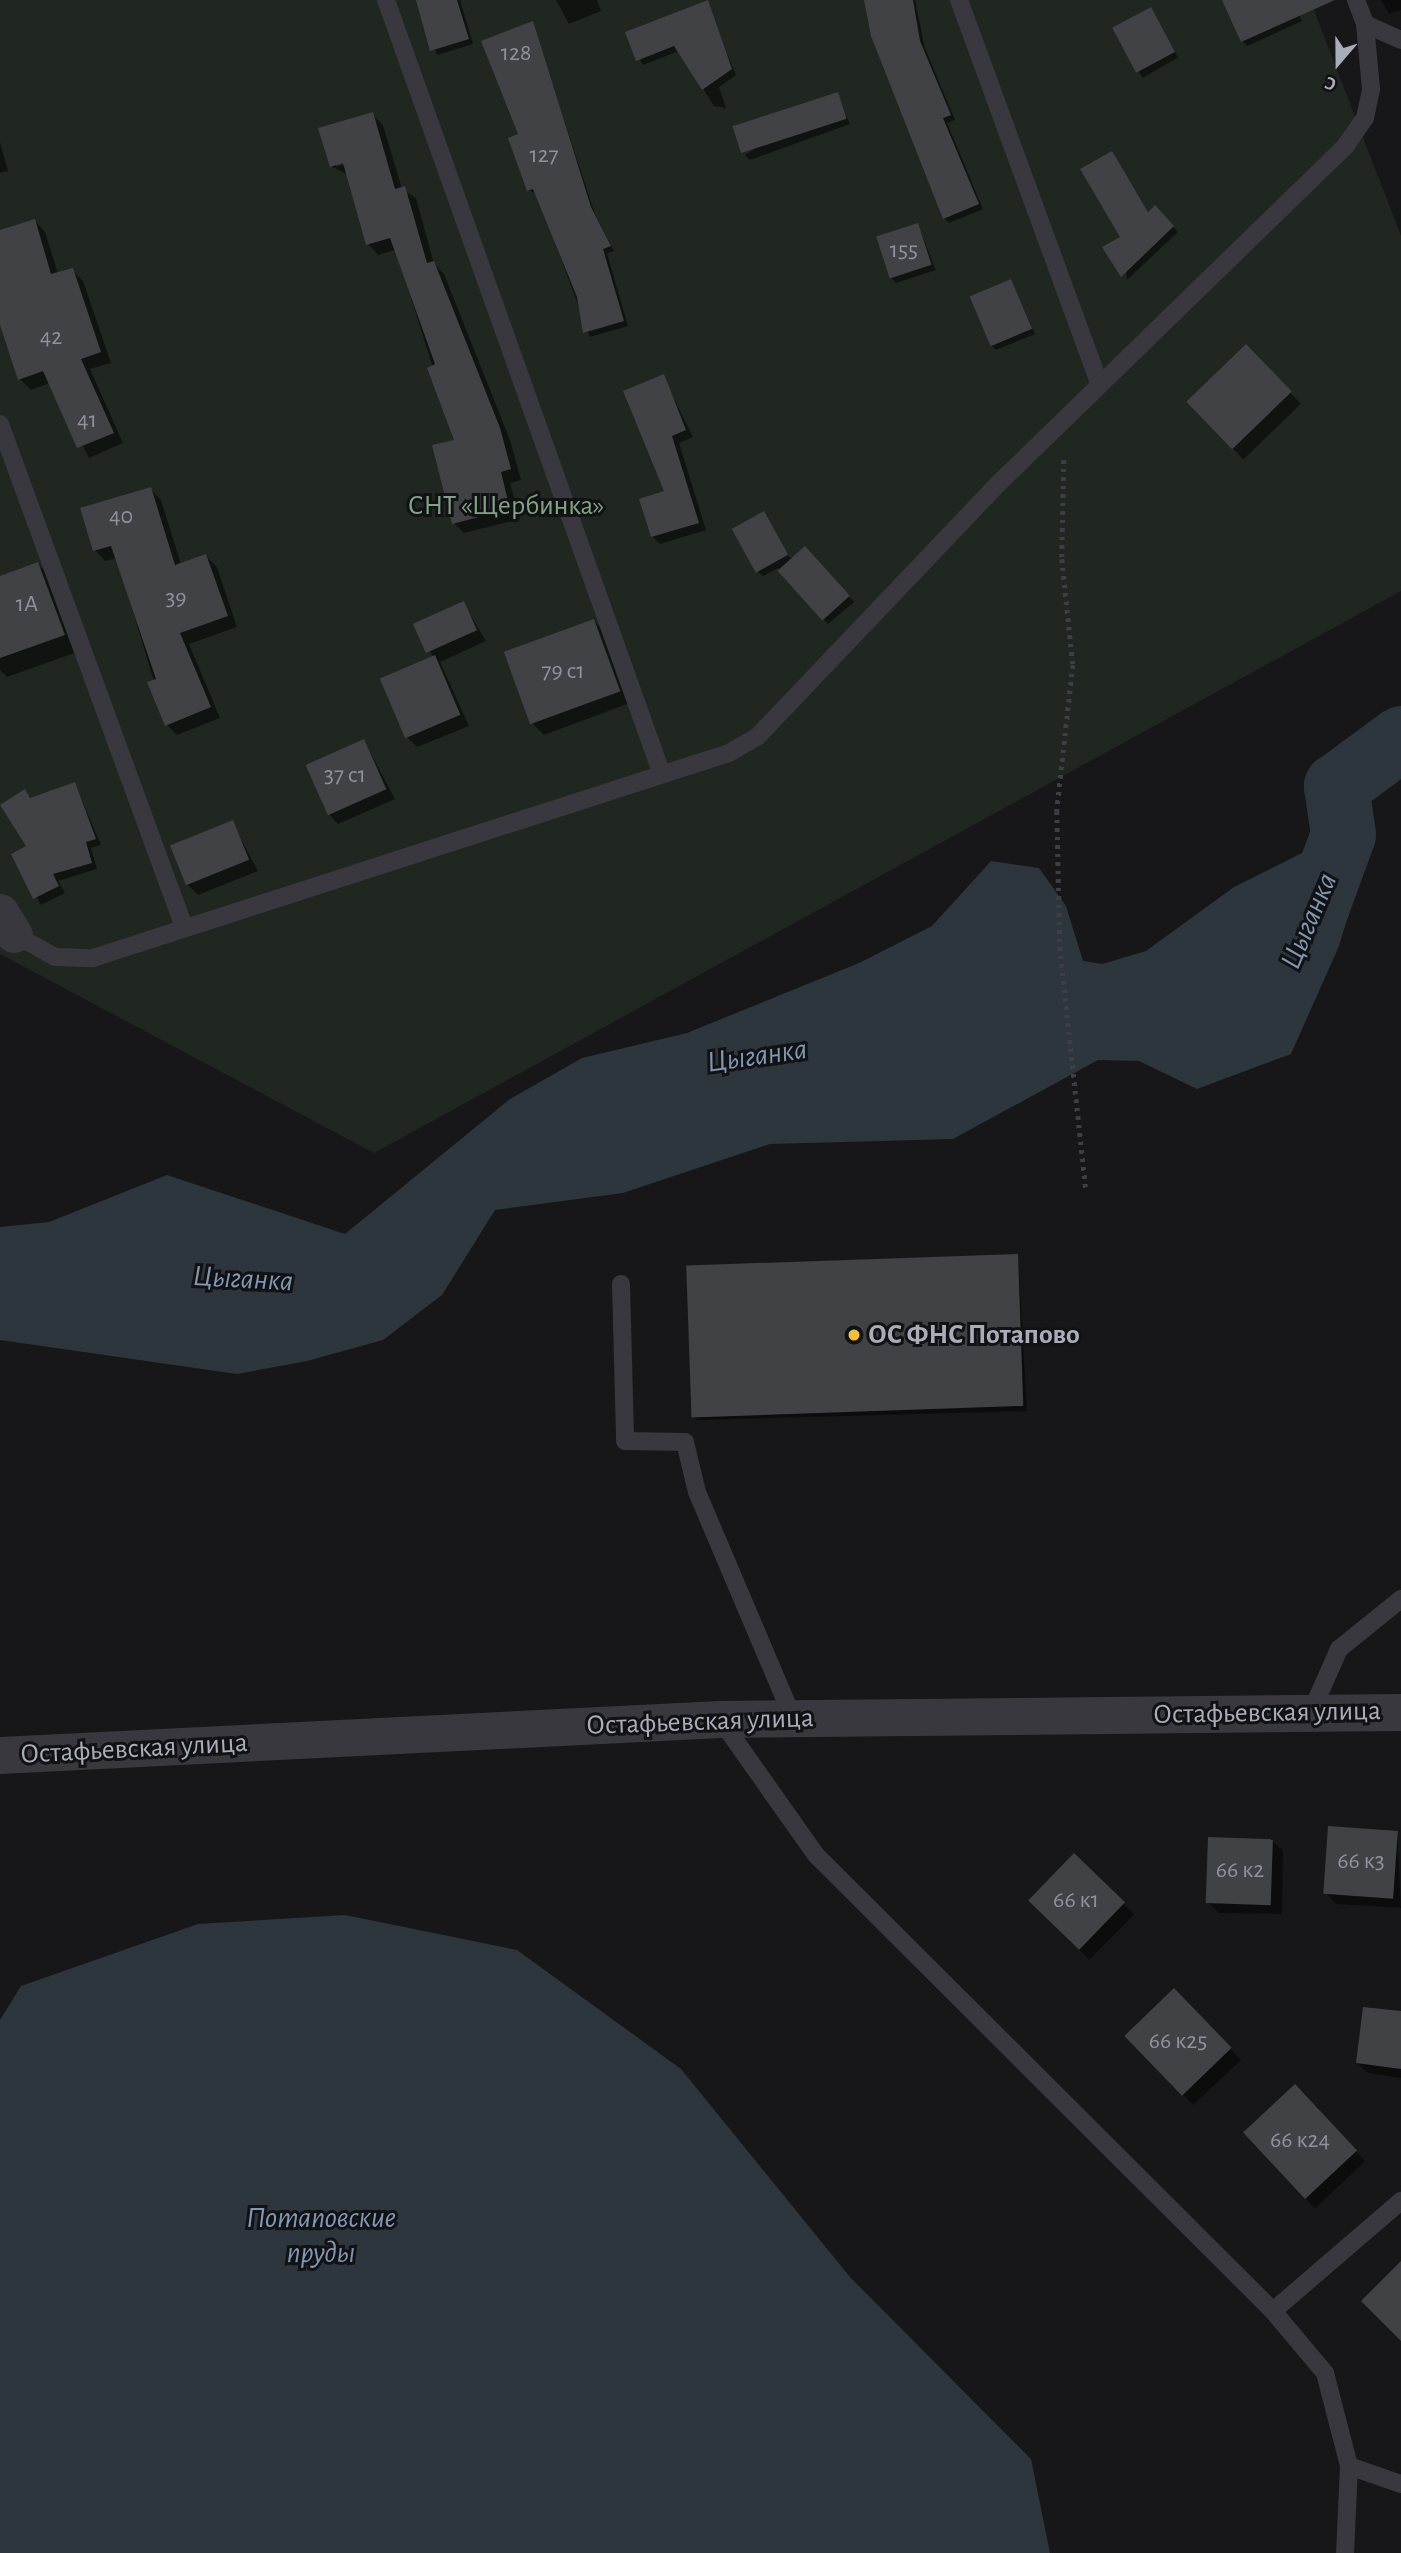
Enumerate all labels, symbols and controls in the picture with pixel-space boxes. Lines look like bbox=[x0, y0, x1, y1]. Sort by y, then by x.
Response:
north arrow bbox=[1303, 28, 1373, 98]
house number: 128 bbox=[501, 40, 531, 68]
text: С bbox=[1322, 72, 1339, 94]
house number: 127 bbox=[529, 142, 559, 170]
house number: 155 bbox=[890, 237, 918, 265]
house number: 42 bbox=[40, 324, 62, 352]
house number: 41 bbox=[77, 407, 97, 435]
park label: СНТ «Щербинка» bbox=[408, 489, 604, 523]
house number: 40 bbox=[109, 503, 133, 531]
house number: 39 bbox=[165, 585, 187, 613]
house number: 1А bbox=[16, 591, 38, 619]
house number: 79 с1 bbox=[541, 658, 585, 686]
house number: 37 с1 bbox=[324, 762, 366, 790]
water label: Цыганка bbox=[1273, 868, 1345, 974]
water label: Цыганка bbox=[705, 1031, 809, 1081]
water label: Цыганка bbox=[192, 1258, 294, 1300]
place label: ОС ФНС Потапово bbox=[868, 1318, 1080, 1352]
marker: ОС ФНС Потапово bbox=[846, 1327, 862, 1343]
street label: Остафьевская улица bbox=[1153, 1694, 1381, 1732]
street label: Остафьевская улица bbox=[586, 1701, 814, 1743]
street label: Остафьевская улица bbox=[19, 1726, 249, 1772]
house number: 66 к3 bbox=[1337, 1848, 1385, 1876]
house number: 66 к2 bbox=[1216, 1857, 1264, 1885]
house number: 66 к1 bbox=[1053, 1887, 1099, 1915]
house number: 66 к25 bbox=[1149, 2028, 1207, 2056]
house number: 66 к24 bbox=[1270, 2127, 1330, 2155]
water label: Потаповские пруды bbox=[246, 2200, 396, 2270]

